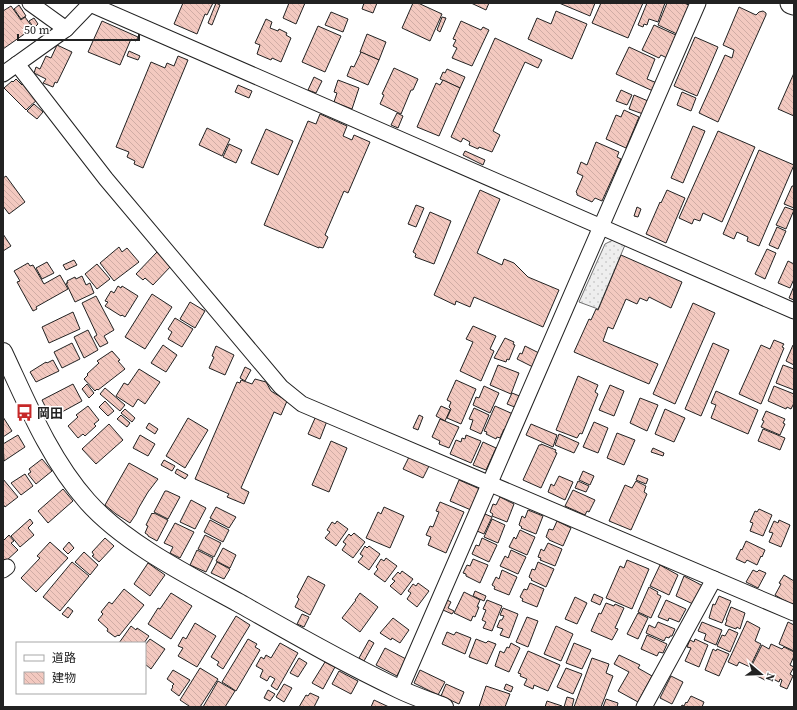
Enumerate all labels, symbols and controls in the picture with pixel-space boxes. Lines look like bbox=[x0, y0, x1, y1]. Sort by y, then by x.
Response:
scale bar bbox=[18, 16, 139, 42]
text: 50 m bbox=[24, 22, 50, 38]
bus stop icon: 岡田 bbox=[14, 403, 34, 423]
place label: 岡田 bbox=[37, 405, 63, 422]
legend bbox=[16, 642, 146, 694]
text: 道路 bbox=[52, 650, 76, 666]
north arrow bbox=[741, 654, 781, 694]
text: 建物 bbox=[52, 670, 76, 686]
text: N bbox=[762, 671, 778, 683]

